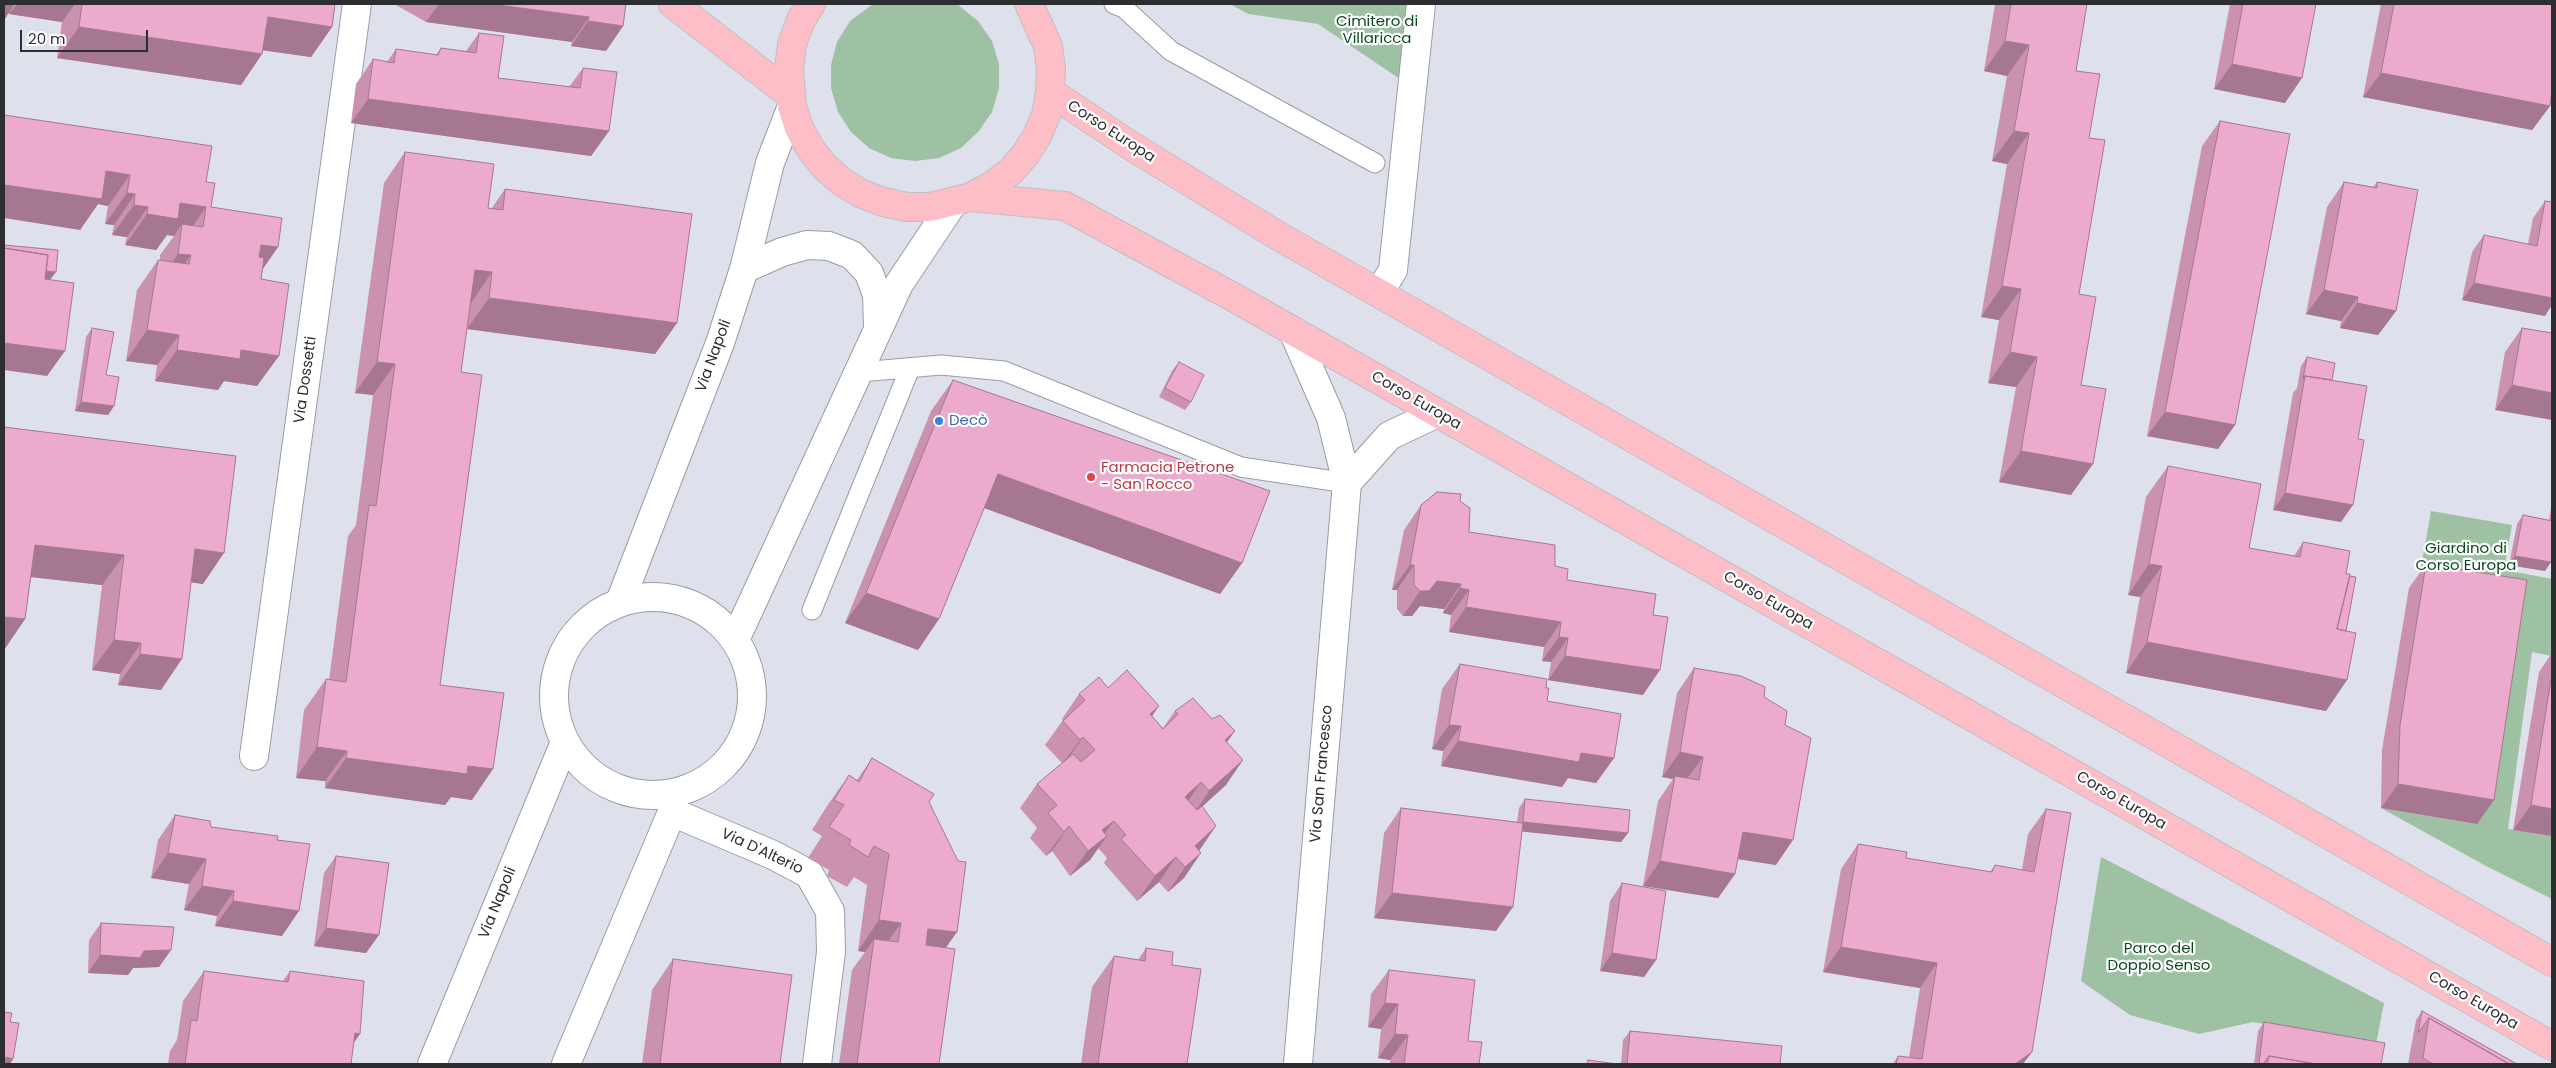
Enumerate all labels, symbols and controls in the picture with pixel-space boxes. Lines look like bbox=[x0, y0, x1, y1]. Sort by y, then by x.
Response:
park label: Cimitero di Villaricca bbox=[1336, 13, 1418, 48]
scale bar bbox=[22, 20, 150, 52]
text: 20 m bbox=[28, 28, 66, 49]
street label: Corso Europa bbox=[1064, 97, 1158, 167]
street label: Via Napoli bbox=[693, 317, 735, 395]
street label: Via Dossetti bbox=[291, 335, 321, 425]
street label: Corso Europa bbox=[1368, 368, 1464, 434]
place label: Decò bbox=[949, 412, 988, 430]
marker: Decò bbox=[933, 415, 945, 427]
place label: Farmacia Petrone - San Rocco bbox=[1101, 459, 1234, 494]
marker: Farmacia Petrone - San Rocco bbox=[1085, 471, 1097, 483]
park label: Giardino di Corso Europa bbox=[2416, 540, 2516, 575]
street label: Corso Europa bbox=[1720, 568, 1816, 634]
street label: Via San Francesco bbox=[1307, 704, 1337, 844]
street label: Corso Europa bbox=[2073, 768, 2169, 834]
street label: Via D'Alterio bbox=[718, 825, 806, 879]
street label: Via Napoli bbox=[475, 864, 521, 942]
park label: Parco del Doppio Senso bbox=[2108, 940, 2210, 975]
street label: Corso Europa bbox=[2425, 968, 2521, 1034]

